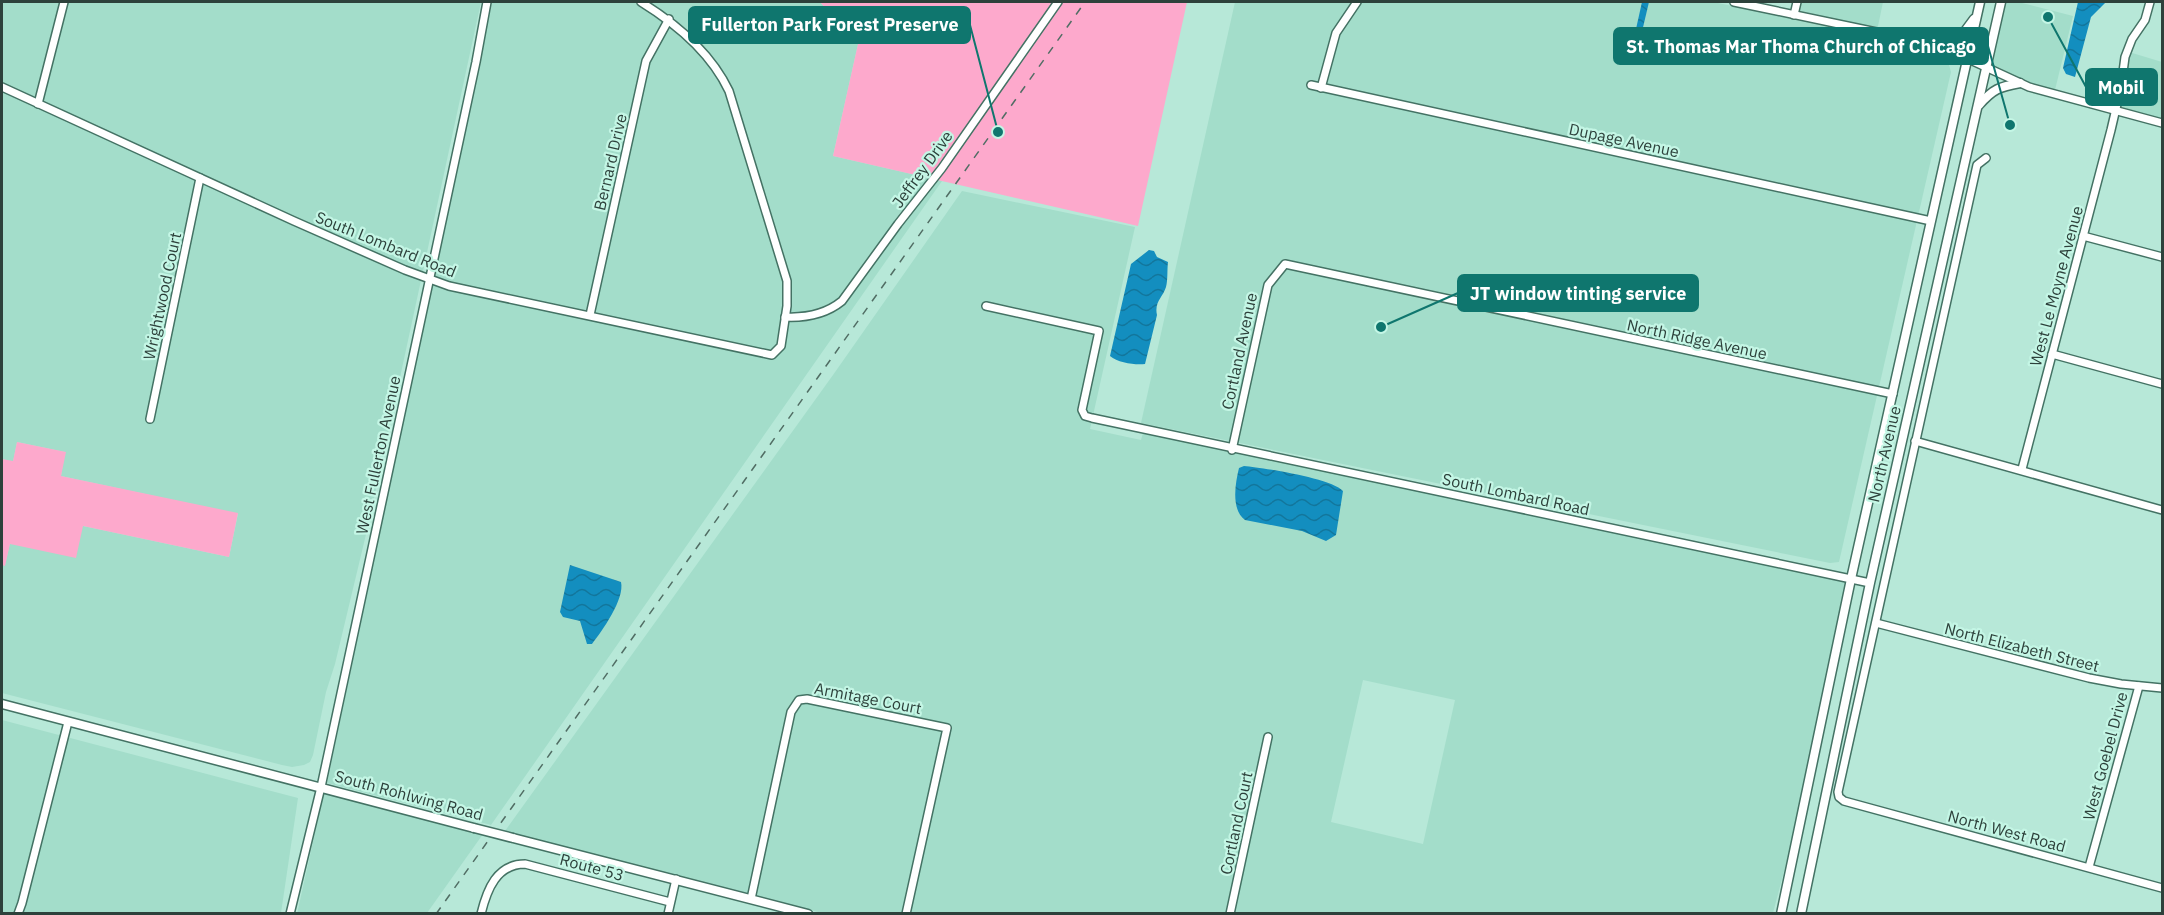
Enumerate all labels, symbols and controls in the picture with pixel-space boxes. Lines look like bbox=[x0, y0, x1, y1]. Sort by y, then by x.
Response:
callout: Fullerton Park Forest Preserve bbox=[689, 7, 970, 43]
text: Fullerton Park Forest Preserve bbox=[701, 13, 959, 36]
callout: St. Thomas Mar Thoma Church of Chicago bbox=[1614, 28, 1988, 64]
text: St. Thomas Mar Thoma Church of Chicago bbox=[1626, 35, 1976, 58]
callout: Mobil bbox=[2086, 69, 2157, 105]
text: Mobil bbox=[2098, 76, 2145, 99]
street label: Bernard Drive bbox=[589, 111, 631, 212]
street label: Dupage Avenue bbox=[1567, 119, 1681, 161]
street label: Jeffrey Drive bbox=[887, 126, 957, 212]
street label: West Le Moyne Avenue bbox=[2025, 203, 2087, 368]
street label: South Lombard Road bbox=[313, 207, 459, 281]
street label: Wrightwood Court bbox=[139, 230, 185, 362]
callout: JT window tinting service bbox=[1458, 275, 1698, 311]
text: JT window tinting service bbox=[1470, 282, 1686, 305]
street label: Cortland Avenue bbox=[1217, 291, 1261, 411]
street label: North Ridge Avenue bbox=[1625, 314, 1769, 364]
street label: West Fullerton Avenue bbox=[351, 374, 405, 536]
street label: North Avenue bbox=[1863, 404, 1905, 504]
street label: South Lombard Road bbox=[1441, 469, 1591, 519]
street label: North Elizabeth Street bbox=[1943, 618, 2101, 676]
street label: Armitage Court bbox=[813, 678, 923, 718]
street label: West Goebel Drive bbox=[2078, 689, 2132, 822]
street label: South Rohlwing Road bbox=[333, 766, 485, 824]
street label: Cortland Court bbox=[1215, 770, 1257, 876]
street label: North West Road bbox=[1946, 806, 2068, 856]
street label: Route 53 bbox=[558, 849, 626, 885]

